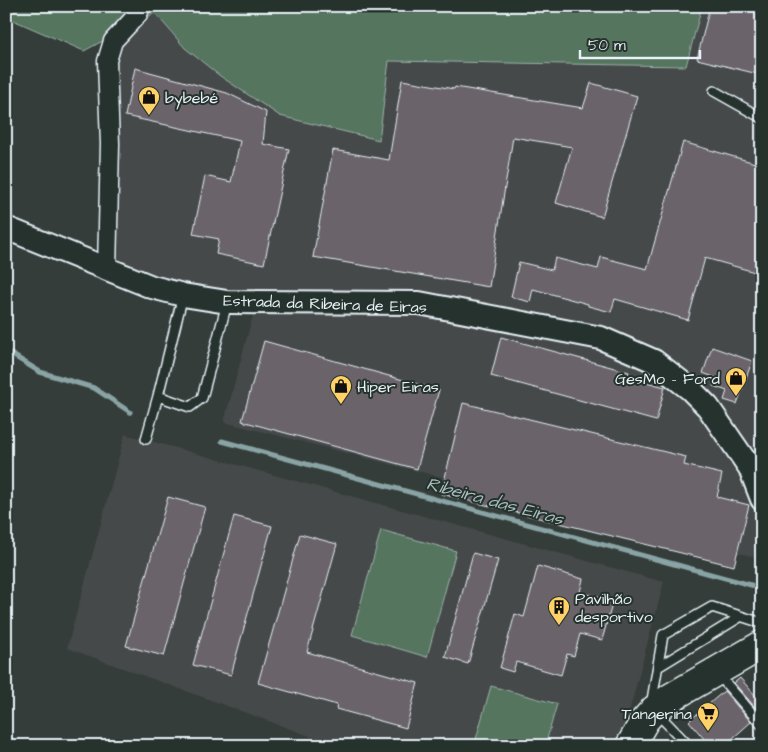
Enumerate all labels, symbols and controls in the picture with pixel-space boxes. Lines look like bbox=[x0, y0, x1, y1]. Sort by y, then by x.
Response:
scale bar bbox=[580, 28, 700, 60]
text: 50 m bbox=[588, 35, 626, 56]
shop icon: bybebé bbox=[137, 85, 161, 116]
place label: bybebé bbox=[165, 87, 218, 110]
street label: Estrada da Ribeira de Eiras bbox=[223, 289, 427, 319]
shop icon: GesMo - Ford bbox=[724, 366, 748, 397]
place label: GesMo - Ford bbox=[615, 368, 720, 390]
shop icon: Hiper Eiras bbox=[329, 374, 353, 405]
place label: Hiper Eiras bbox=[357, 376, 439, 398]
water label: Ribeira das Eiras bbox=[424, 471, 567, 532]
place label: Pavilhão desportivo bbox=[575, 588, 653, 628]
building icon: Pavilhão desportivo bbox=[547, 595, 571, 626]
supermarket icon: Tangerina bbox=[696, 701, 720, 732]
place label: Tangerina bbox=[622, 703, 692, 726]

